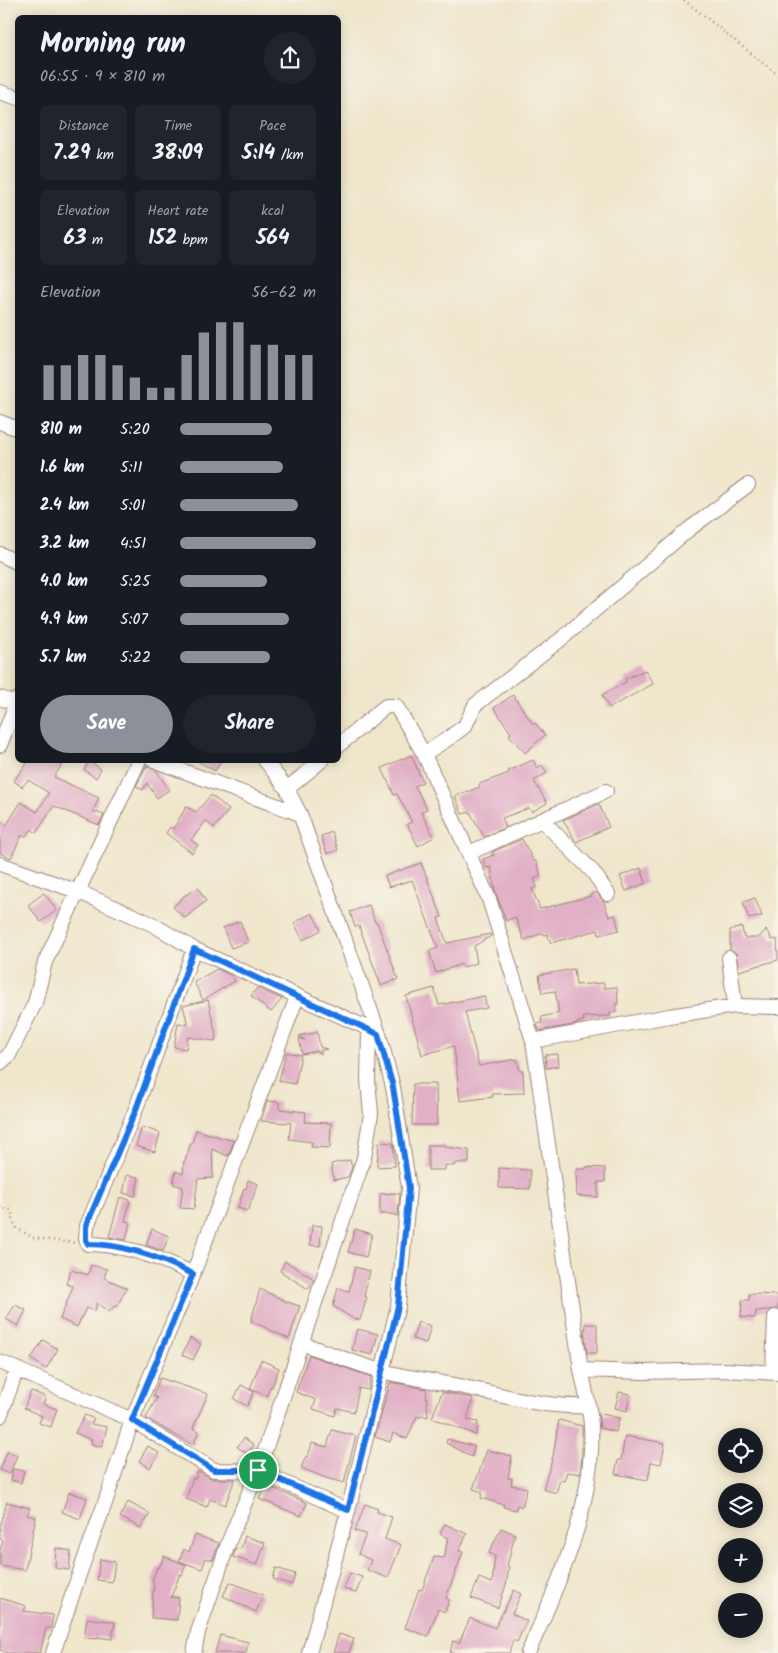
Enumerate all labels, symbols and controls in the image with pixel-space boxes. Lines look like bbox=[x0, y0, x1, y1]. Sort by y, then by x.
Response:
text: Morning run bbox=[40, 22, 186, 67]
button: share bbox=[264, 32, 316, 84]
text: 06:55 · 9 × 810 m bbox=[40, 64, 165, 89]
text: Distance bbox=[58, 115, 108, 137]
text: Time bbox=[164, 115, 192, 137]
text: Pace bbox=[259, 115, 286, 137]
text: 7.29 bbox=[53, 137, 91, 170]
text: 38:09 bbox=[153, 137, 203, 170]
text: 5:14 bbox=[242, 137, 275, 170]
text: km bbox=[91, 144, 114, 166]
text: /km bbox=[275, 144, 304, 166]
text: Elevation bbox=[57, 200, 110, 222]
text: Heart rate bbox=[148, 200, 208, 222]
text: kcal bbox=[261, 200, 284, 222]
text: 63 bbox=[64, 222, 86, 255]
text: 152 bbox=[148, 222, 177, 255]
text: 564 bbox=[256, 222, 289, 255]
text: m bbox=[86, 229, 103, 251]
text: bpm bbox=[177, 229, 208, 251]
text: Elevation bbox=[40, 280, 101, 305]
text: 56–62 m bbox=[251, 280, 316, 305]
text: 810 m bbox=[40, 417, 82, 442]
text: 5:20 bbox=[120, 417, 150, 442]
text: 1.6 km bbox=[40, 455, 84, 480]
text: 5:11 bbox=[120, 455, 143, 480]
text: 2.4 km bbox=[40, 493, 89, 518]
text: 5:01 bbox=[120, 493, 146, 518]
text: 3.2 km bbox=[40, 531, 89, 556]
text: 4:51 bbox=[120, 531, 146, 556]
text: 4.0 km bbox=[40, 569, 88, 594]
text: 5:25 bbox=[120, 569, 150, 594]
text: 4.9 km bbox=[40, 607, 88, 632]
text: 5:07 bbox=[120, 607, 148, 632]
text: 5.7 km bbox=[40, 645, 87, 670]
text: 5:22 bbox=[120, 645, 151, 670]
button: Save bbox=[40, 695, 173, 753]
button: Share bbox=[183, 695, 316, 753]
map controls bbox=[718, 1428, 763, 1638]
button: locate bbox=[718, 1428, 763, 1473]
pin bbox=[237, 1449, 279, 1491]
icon: arrive bbox=[244, 1456, 272, 1484]
button: layers bbox=[718, 1483, 763, 1528]
button: + bbox=[718, 1538, 763, 1583]
button: − bbox=[718, 1593, 763, 1638]

